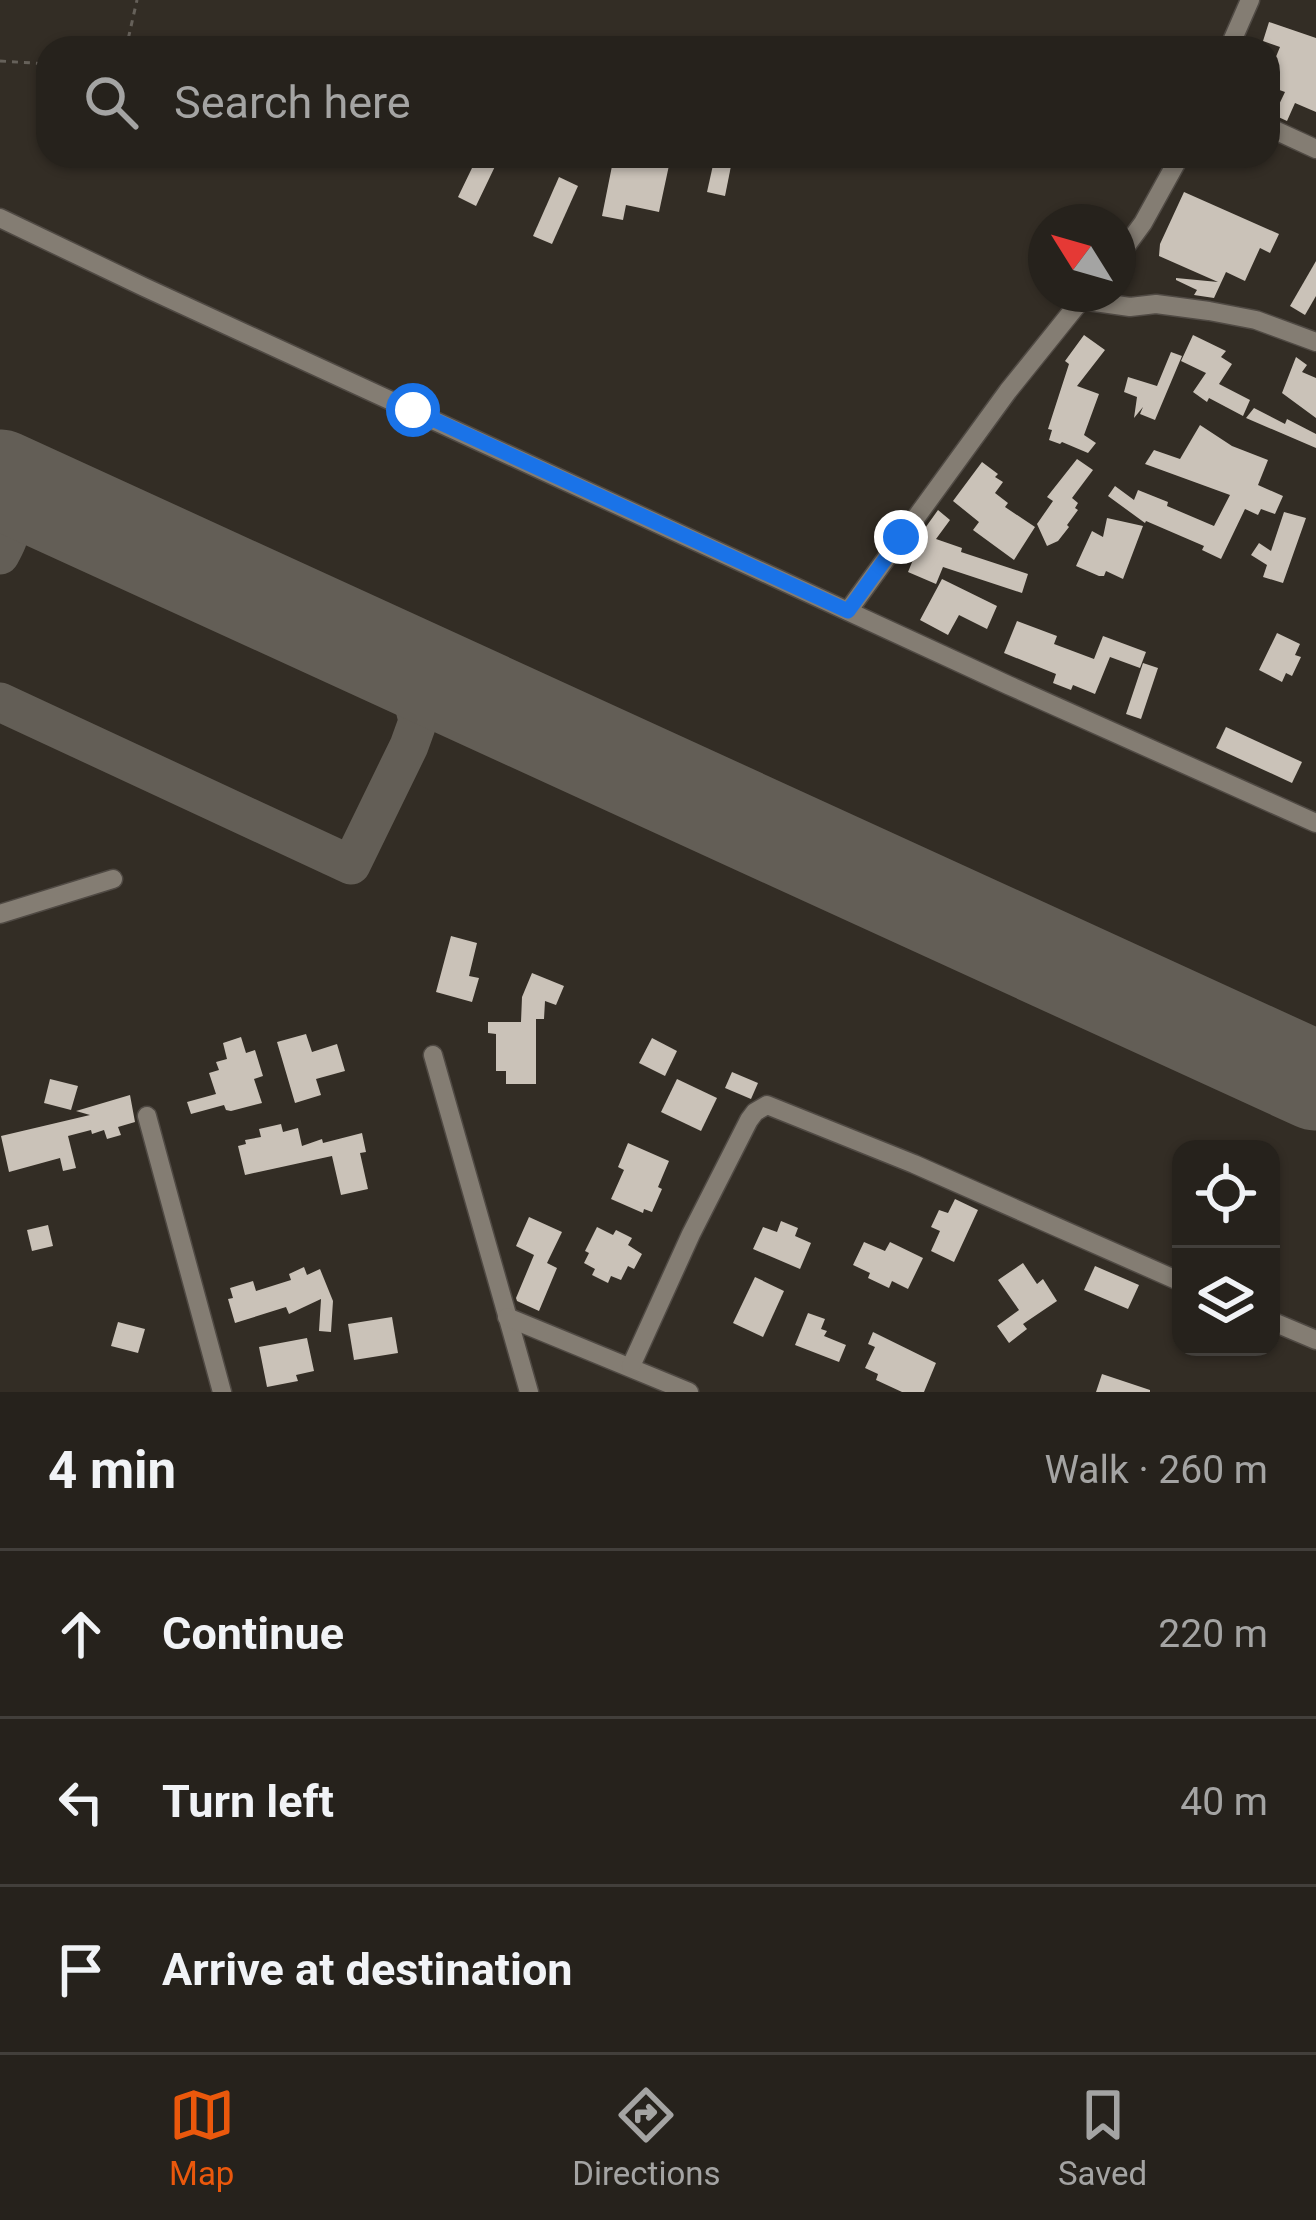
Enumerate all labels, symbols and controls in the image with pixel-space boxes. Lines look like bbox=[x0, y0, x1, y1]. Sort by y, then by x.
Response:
search box bbox=[36, 36, 1280, 168]
icon: search bbox=[78, 69, 144, 135]
text: Search here bbox=[174, 76, 411, 129]
north arrow bbox=[1028, 204, 1136, 312]
route start bbox=[386, 383, 440, 437]
route end bbox=[874, 510, 928, 564]
map controls bbox=[1172, 1140, 1280, 1356]
button: locate bbox=[1172, 1140, 1280, 1248]
button: layers bbox=[1172, 1248, 1280, 1356]
text: 4 min bbox=[48, 1441, 176, 1500]
text: Walk · 260 m bbox=[1044, 1447, 1268, 1493]
icon: ahead bbox=[48, 1601, 114, 1667]
text: Continue bbox=[162, 1607, 344, 1660]
text: 220 m bbox=[1158, 1611, 1268, 1657]
icon: left bbox=[48, 1769, 114, 1835]
text: Turn left bbox=[162, 1775, 334, 1828]
text: 40 m bbox=[1180, 1779, 1268, 1825]
icon: arrive bbox=[48, 1937, 114, 2003]
text: Arrive at destination bbox=[162, 1943, 573, 1996]
tab: Map bbox=[169, 2082, 235, 2193]
tab: Directions bbox=[572, 2082, 721, 2193]
tab: Saved bbox=[1058, 2082, 1147, 2193]

